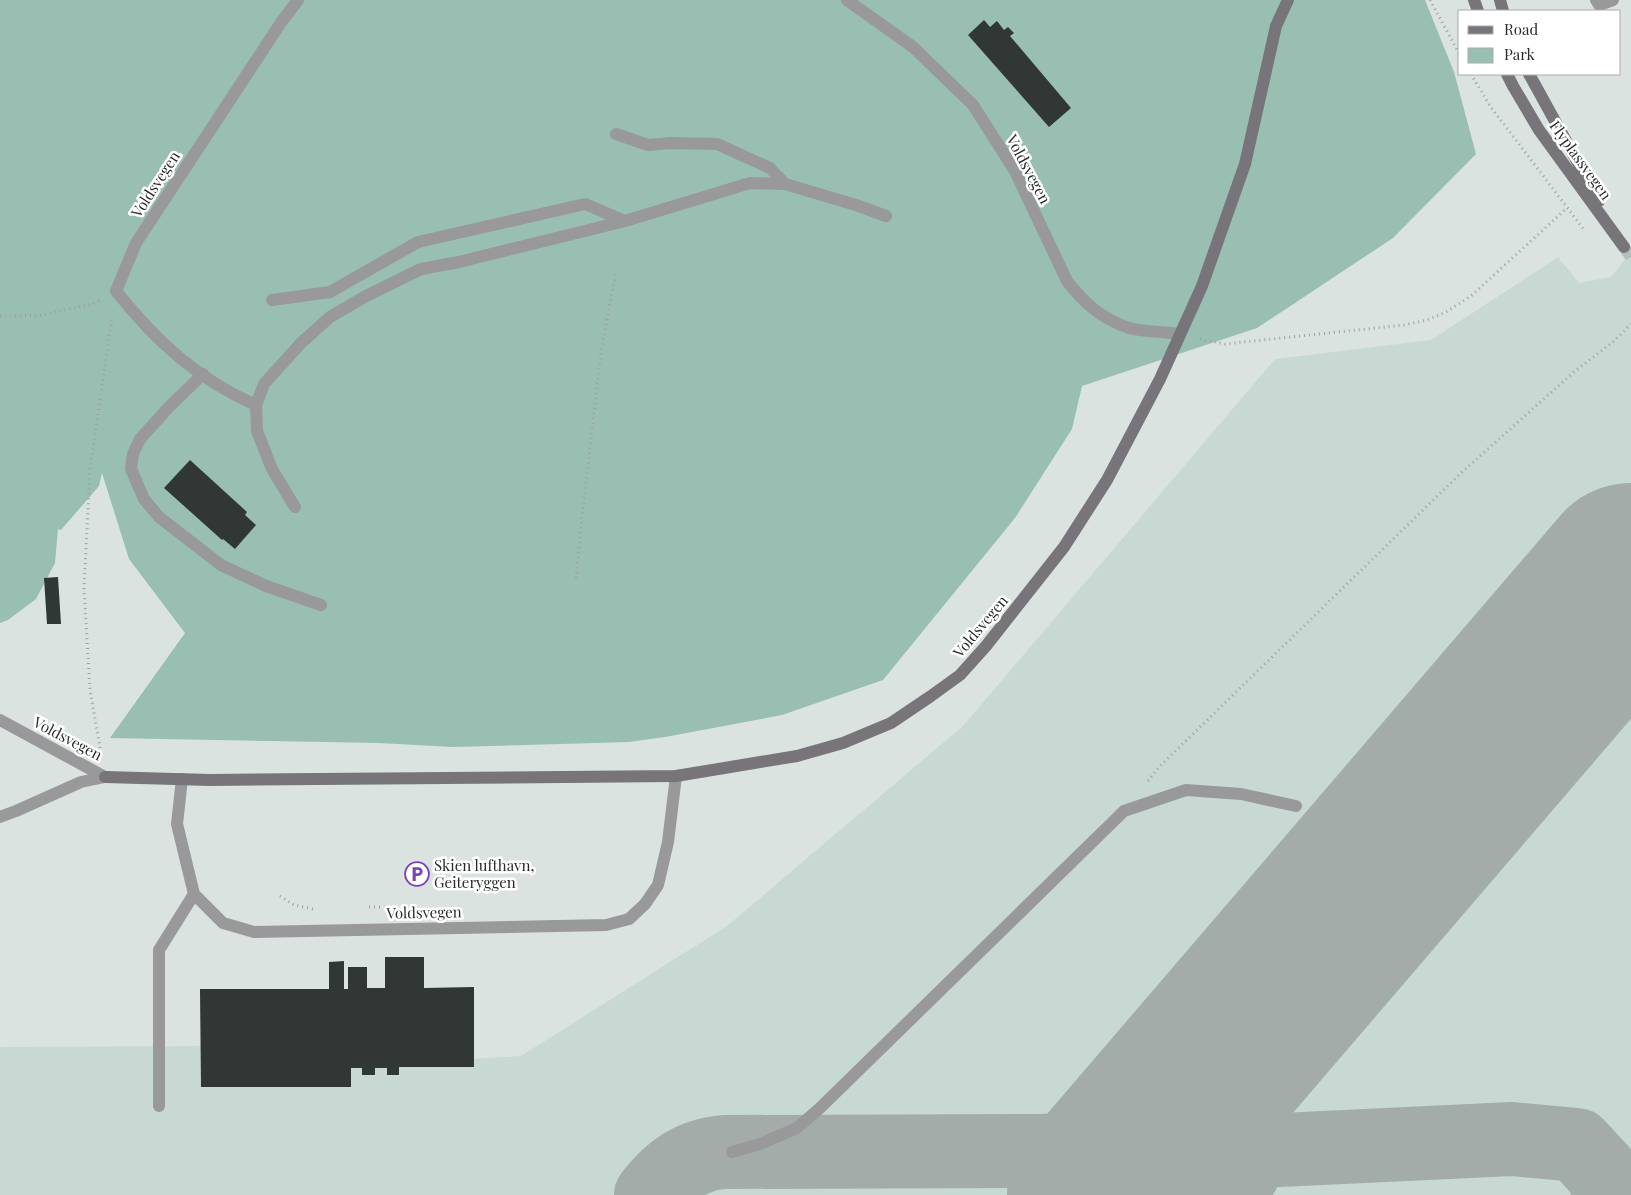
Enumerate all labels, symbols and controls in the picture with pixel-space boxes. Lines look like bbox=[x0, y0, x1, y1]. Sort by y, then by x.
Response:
legend bbox=[1458, 10, 1621, 75]
text: Road bbox=[1504, 19, 1538, 39]
text: Park bbox=[1504, 44, 1536, 64]
street label: Flyplassvegen bbox=[1545, 116, 1617, 204]
street label: Voldsvegen bbox=[1002, 130, 1056, 207]
street label: Voldsvegen bbox=[126, 147, 184, 222]
street label: Voldsvegen bbox=[947, 591, 1012, 662]
street label: Voldsvegen bbox=[29, 711, 106, 765]
place label: Skien lufthavn, Geiteryggen bbox=[434, 855, 534, 892]
parking icon: Skien lufthavn, Geiteryggen bbox=[404, 861, 430, 887]
street label: Voldsvegen bbox=[385, 901, 462, 923]

